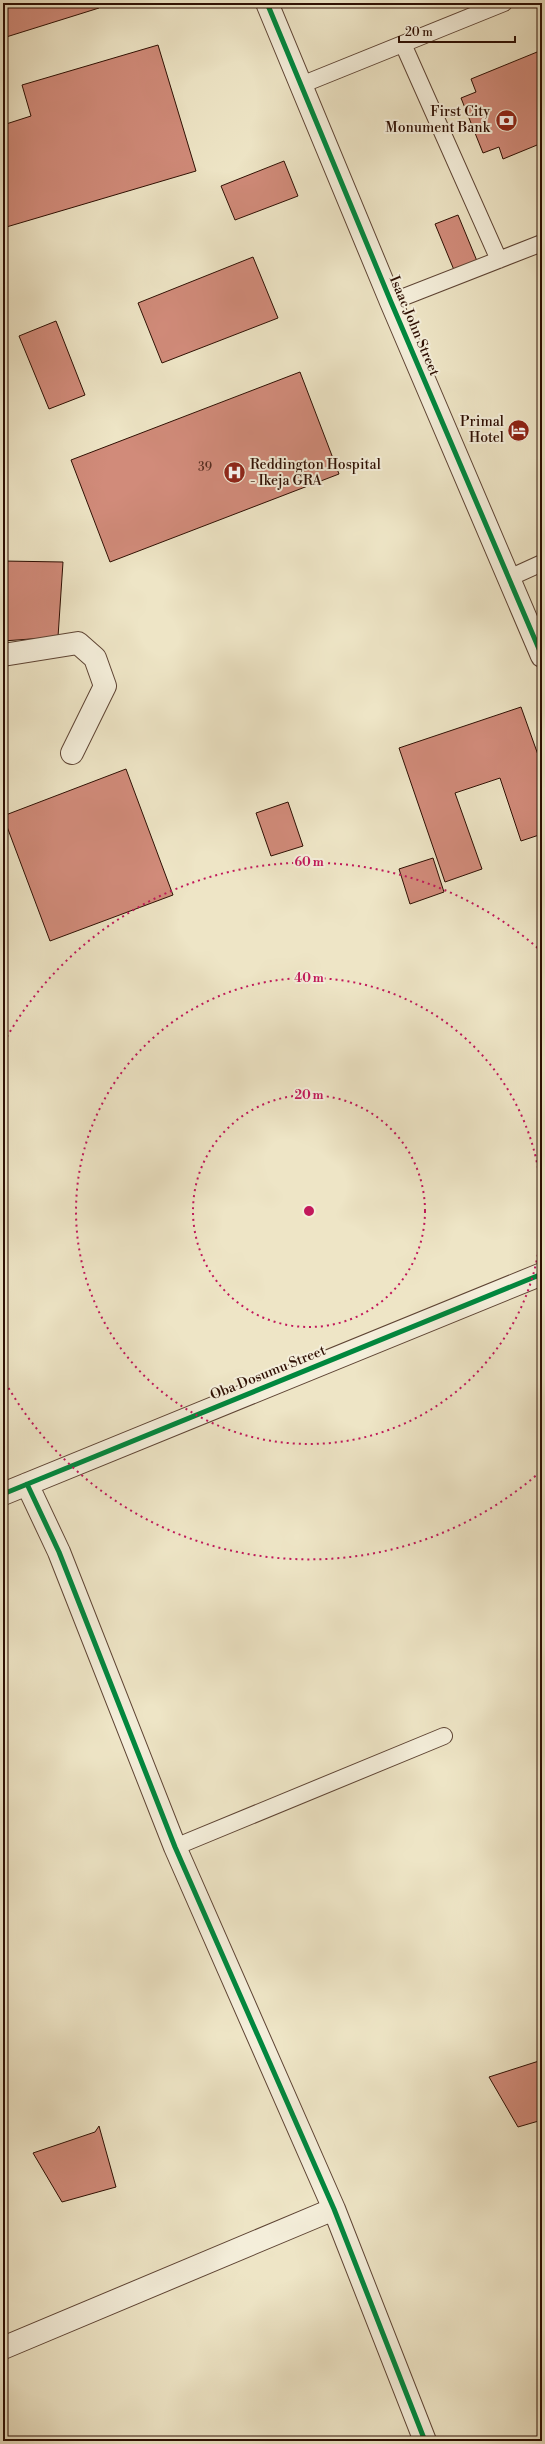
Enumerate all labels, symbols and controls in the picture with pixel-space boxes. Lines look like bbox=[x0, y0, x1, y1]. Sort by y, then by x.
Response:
scale bar bbox=[399, 18, 515, 44]
text: 20 m bbox=[405, 25, 433, 40]
place label: First City Monument Bank bbox=[385, 103, 491, 137]
bank icon: First City Monument Bank bbox=[493, 107, 519, 133]
street label: Isaac John Street bbox=[385, 273, 443, 379]
place label: Primal Hotel bbox=[460, 413, 504, 447]
hotel icon: Primal Hotel bbox=[506, 417, 532, 443]
place label: Reddington Hospital - Ikeja GRA bbox=[250, 456, 381, 490]
house number: 39 bbox=[198, 460, 212, 475]
hospital icon: Reddington Hospital - Ikeja GRA bbox=[222, 460, 248, 486]
text: 60 m bbox=[294, 855, 324, 870]
text: 40 m bbox=[294, 971, 324, 986]
text: 20 m bbox=[294, 1088, 324, 1103]
centre of rings bbox=[302, 1204, 316, 1218]
street label: Oba Dosumu Street bbox=[208, 1342, 328, 1404]

